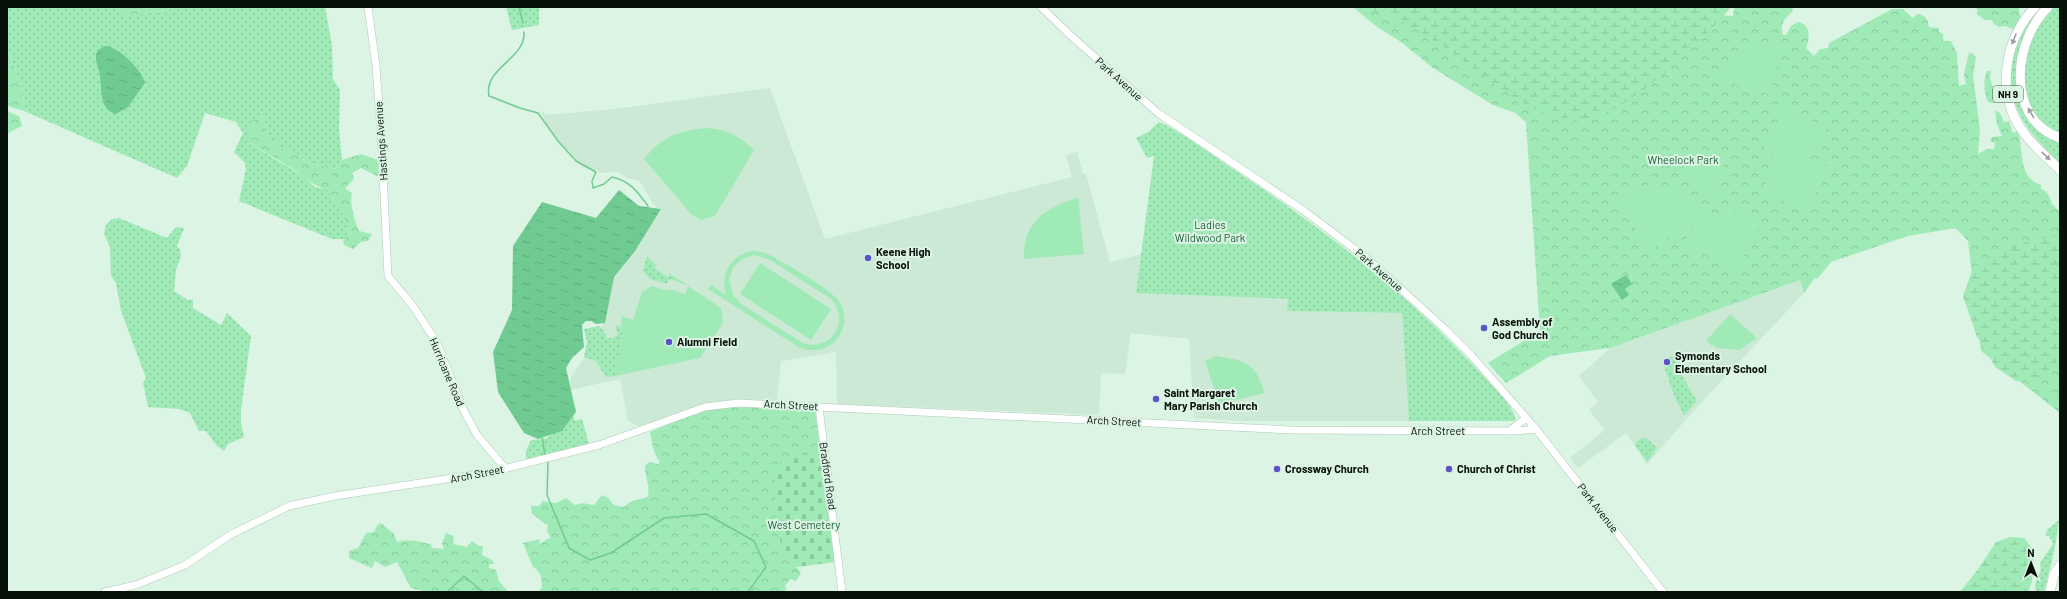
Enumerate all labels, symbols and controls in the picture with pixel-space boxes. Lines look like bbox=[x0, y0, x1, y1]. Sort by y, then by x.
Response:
one-way arrow bbox=[2010, 34, 2016, 46]
street label: Park Avenue bbox=[1093, 54, 1146, 103]
road number: NH 9 bbox=[1993, 86, 2023, 102]
street label: Hastings Avenue bbox=[371, 101, 390, 181]
one-way arrow bbox=[2027, 108, 2034, 119]
one-way arrow bbox=[2041, 151, 2051, 161]
park label: Wheelock Park bbox=[1648, 153, 1719, 166]
park label: Ladies Wildwood Park bbox=[1175, 218, 1246, 244]
place label: Keene High School bbox=[876, 245, 931, 271]
street label: Park Avenue bbox=[1353, 245, 1406, 294]
marker: Keene High School bbox=[863, 253, 873, 263]
place label: Assembly of God Church bbox=[1492, 315, 1552, 341]
marker: Assembly of God Church bbox=[1479, 323, 1489, 333]
street label: Hurricane Road bbox=[427, 335, 468, 408]
place label: Alumni Field bbox=[677, 335, 737, 348]
marker: Alumni Field bbox=[664, 337, 674, 347]
place label: Symonds Elementary School bbox=[1675, 349, 1767, 375]
marker: Symonds Elementary School bbox=[1662, 357, 1672, 367]
place label: Saint Margaret Mary Parish Church bbox=[1164, 386, 1258, 412]
marker: Saint Margaret Mary Parish Church bbox=[1151, 394, 1161, 404]
street label: Arch Street bbox=[763, 397, 819, 412]
street label: Arch Street bbox=[1086, 413, 1142, 428]
street label: Arch Street bbox=[1411, 424, 1465, 437]
street label: Bradford Road bbox=[817, 441, 840, 511]
street label: Arch Street bbox=[449, 462, 505, 485]
place label: Crossway Church bbox=[1285, 462, 1369, 475]
place label: Church of Christ bbox=[1457, 462, 1536, 475]
marker: Crossway Church bbox=[1272, 464, 1282, 474]
marker: Church of Christ bbox=[1444, 464, 1454, 474]
street label: Park Avenue bbox=[1575, 481, 1622, 535]
park label: West Cemetery bbox=[768, 518, 840, 531]
north arrow bbox=[2011, 543, 2051, 583]
text: N bbox=[2027, 546, 2035, 559]

